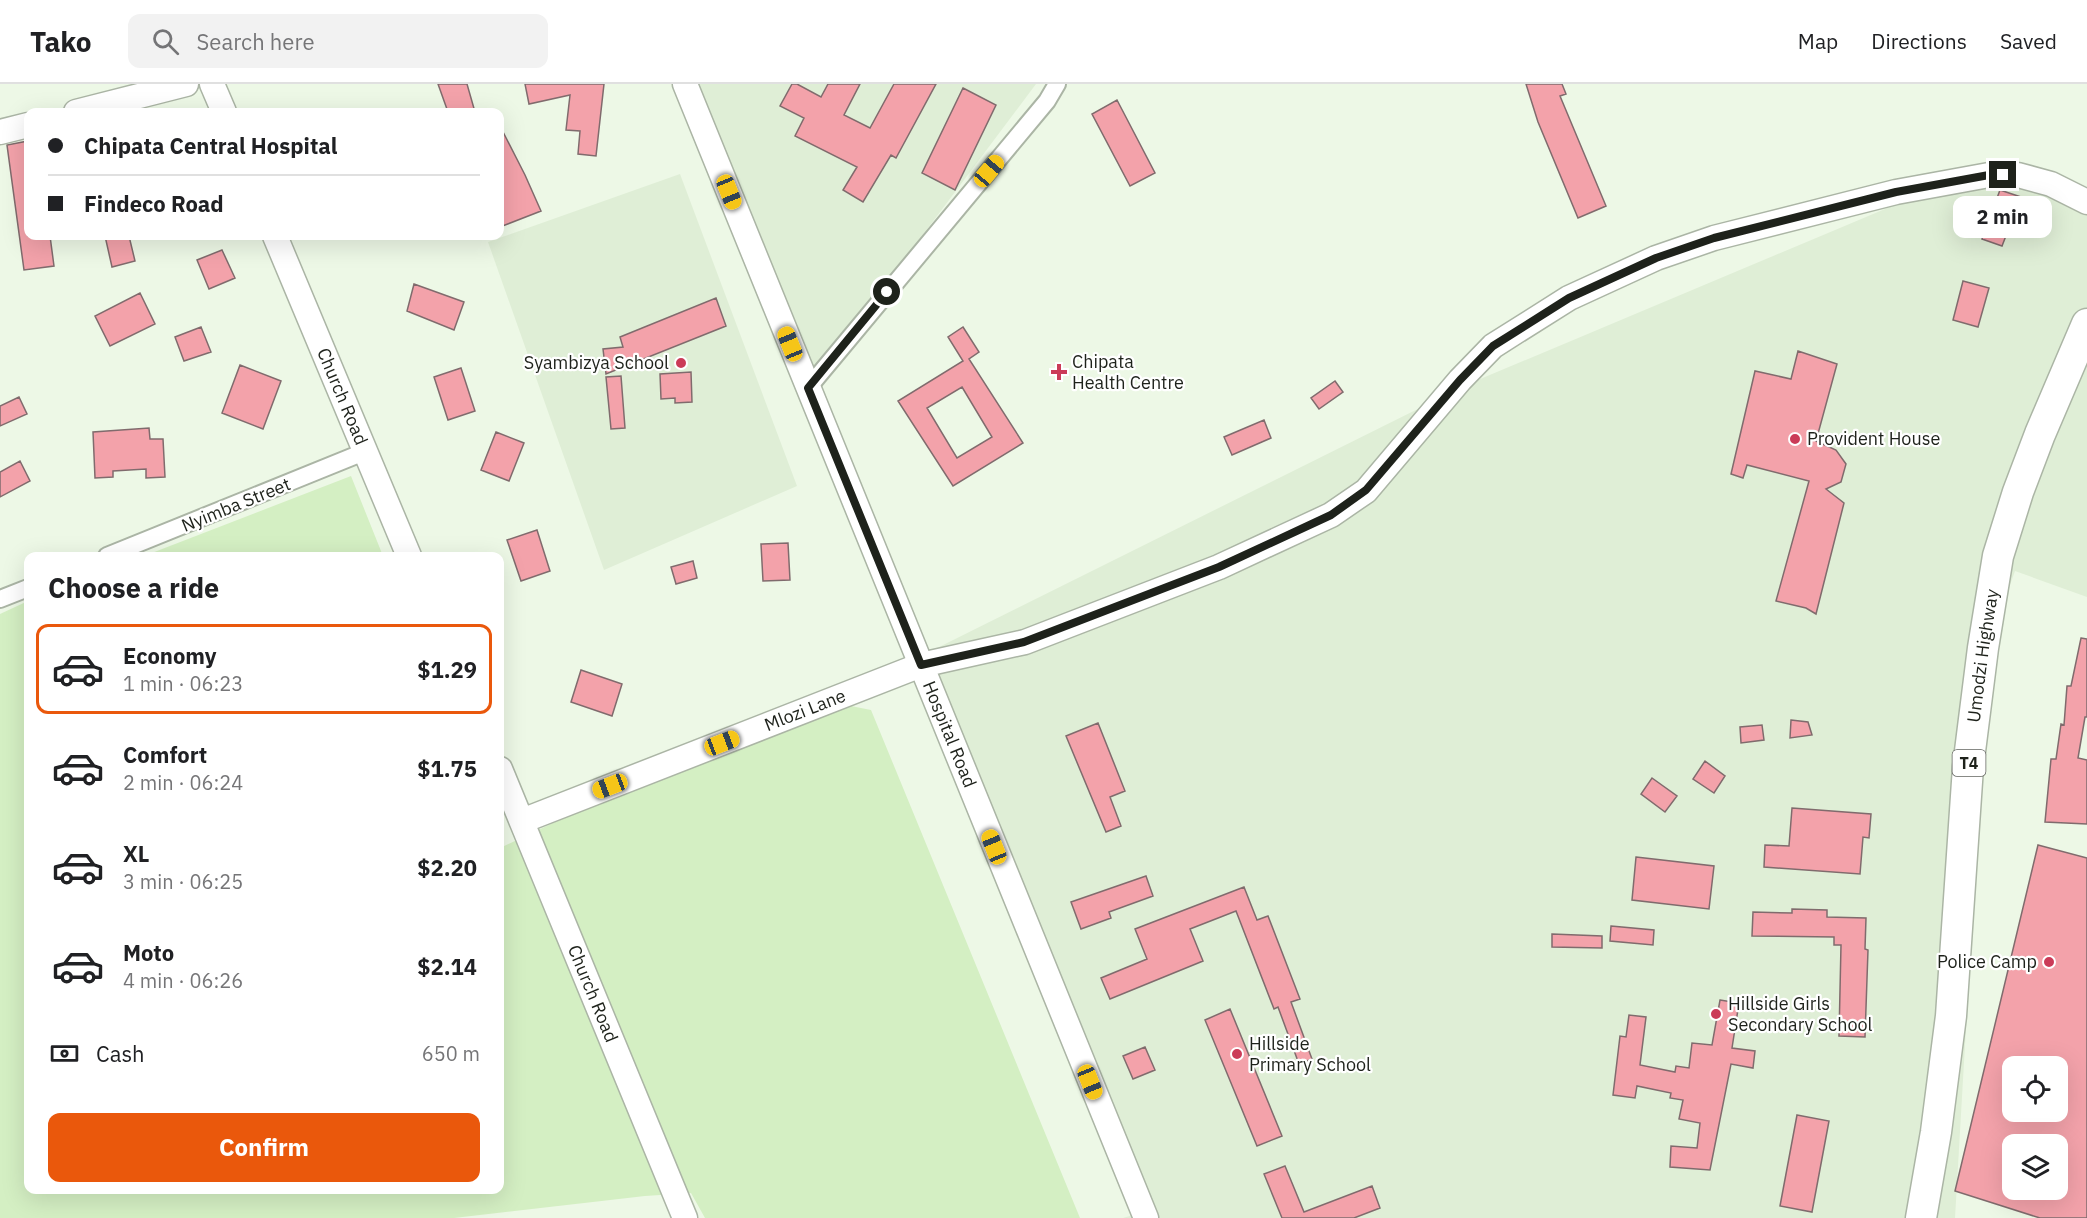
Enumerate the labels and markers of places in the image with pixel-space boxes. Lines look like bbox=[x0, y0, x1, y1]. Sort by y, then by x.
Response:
place label: Chipata Health Centre bbox=[1072, 350, 1184, 394]
place label: Syambizya School bbox=[524, 351, 669, 374]
marker: Syambizya School bbox=[674, 356, 688, 370]
marker: Chipata Health Centre bbox=[1050, 363, 1068, 381]
place label: Provident House bbox=[1807, 427, 1940, 450]
marker: Provident House bbox=[1788, 432, 1802, 446]
place label: Police Camp bbox=[1937, 950, 2037, 973]
marker: Police Camp bbox=[2042, 955, 2056, 969]
place label: Hillside Girls Secondary School bbox=[1728, 992, 1873, 1036]
marker: Hillside Girls Secondary School bbox=[1709, 1007, 1723, 1021]
place label: Hillside Primary School bbox=[1249, 1032, 1371, 1076]
marker: Hillside Primary School bbox=[1230, 1047, 1244, 1061]

